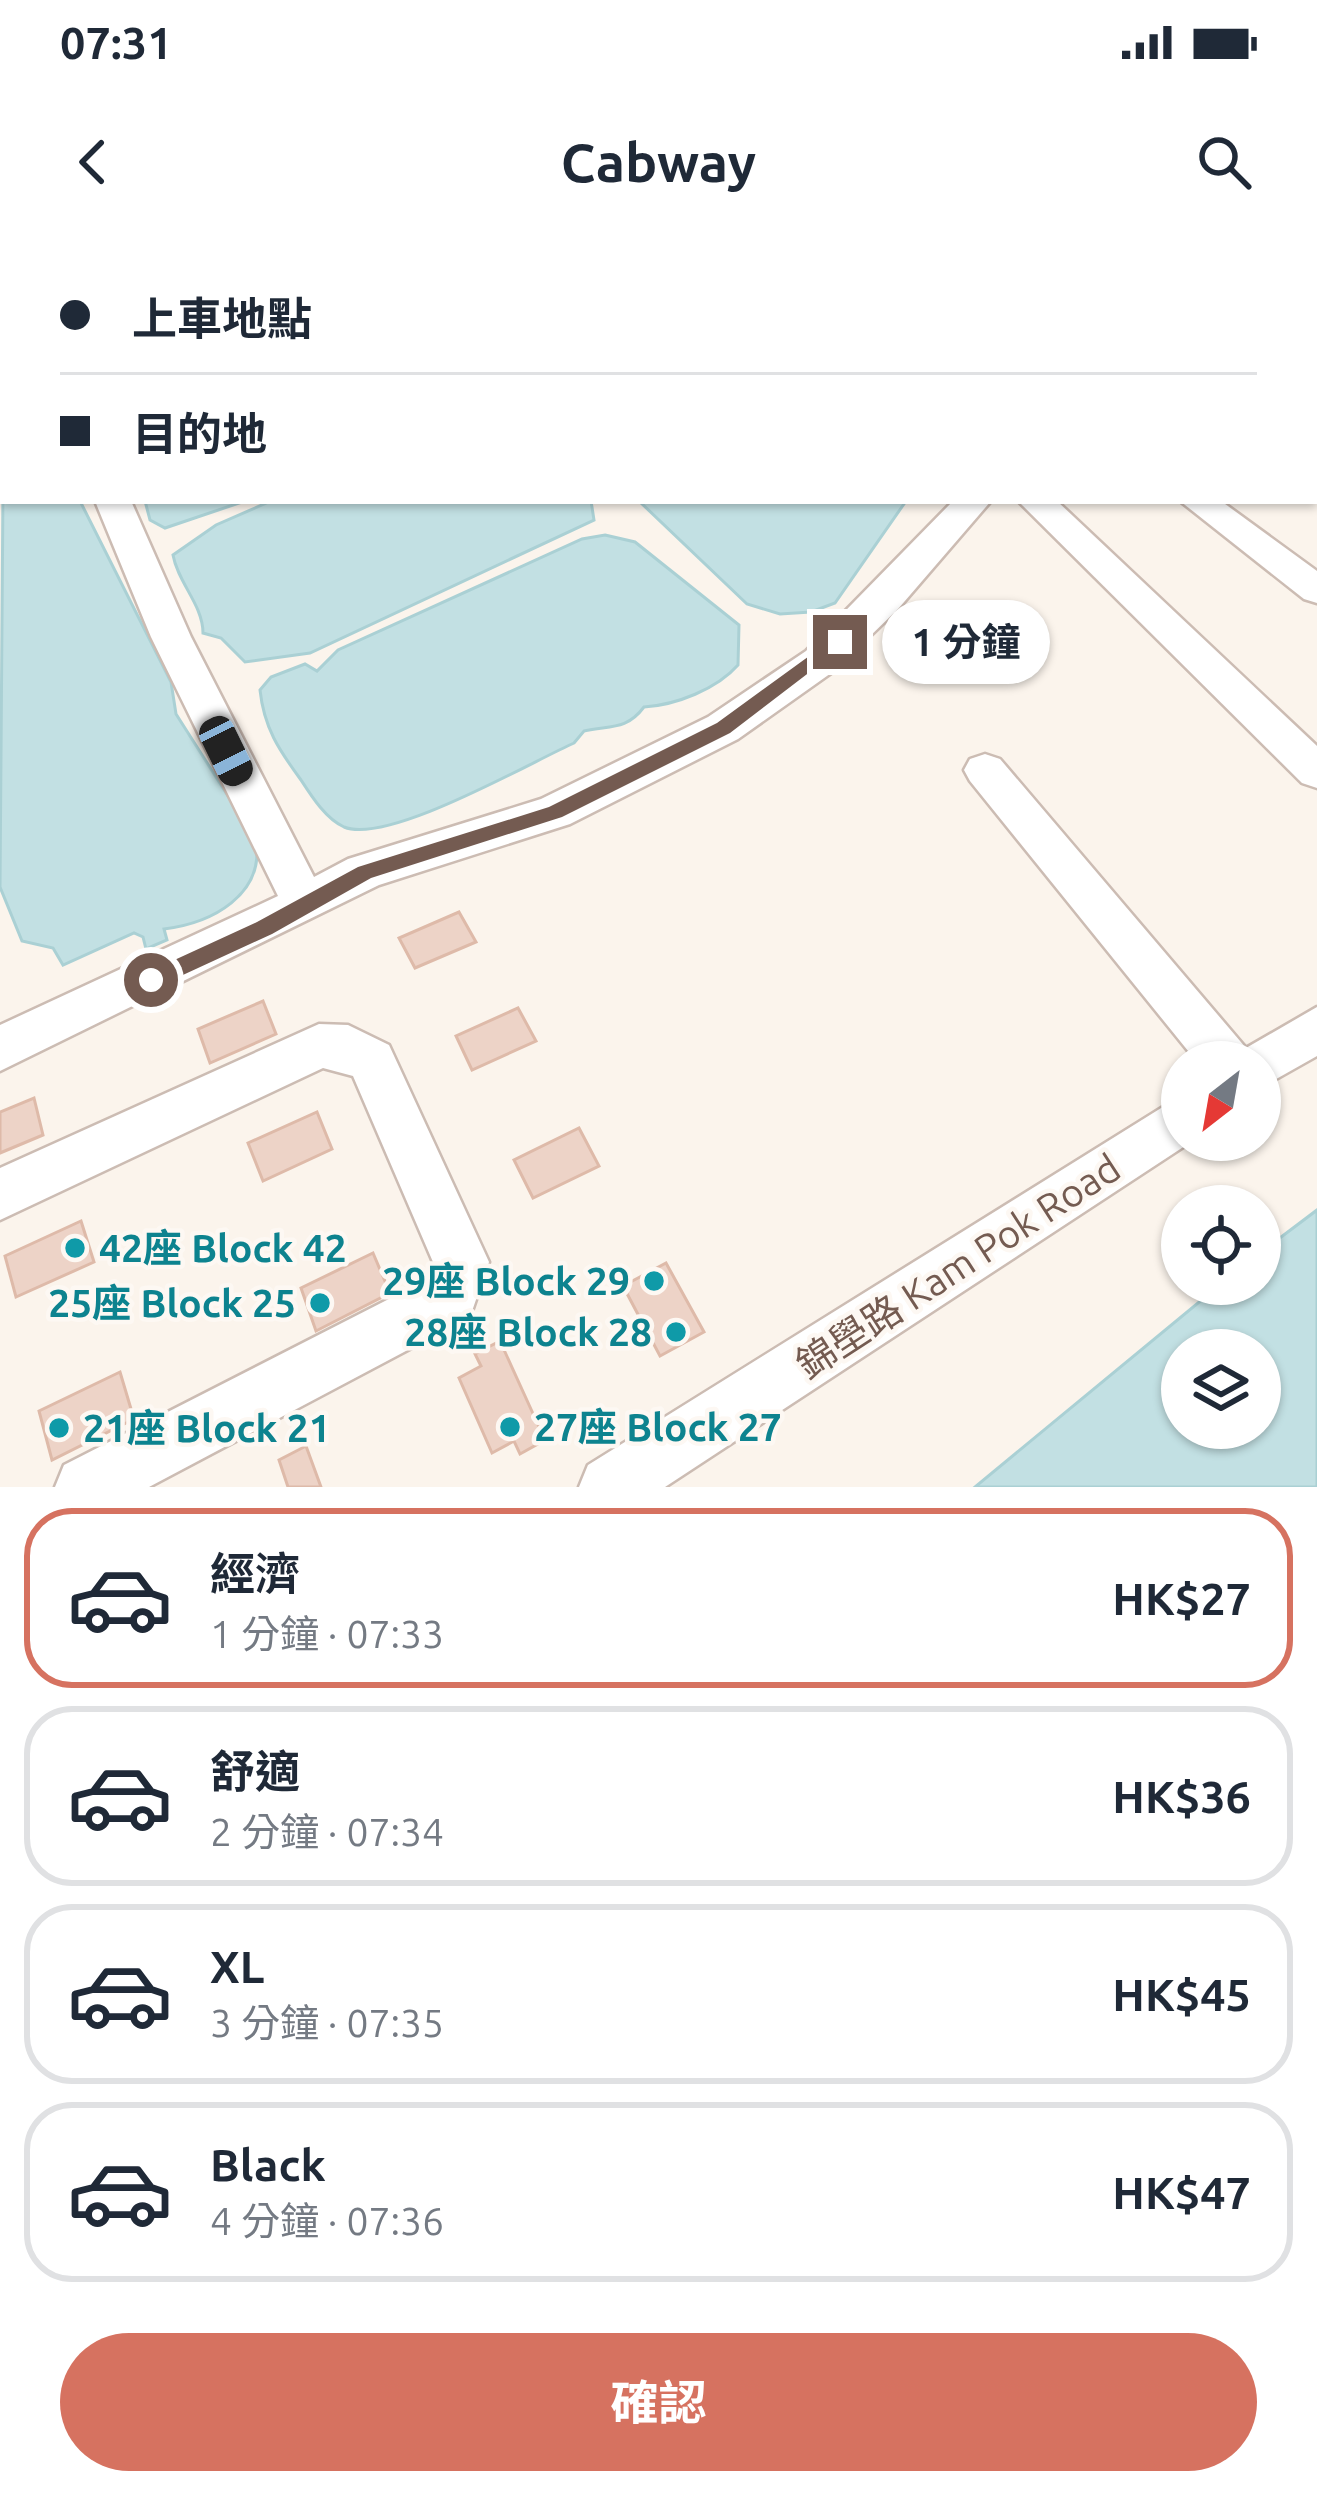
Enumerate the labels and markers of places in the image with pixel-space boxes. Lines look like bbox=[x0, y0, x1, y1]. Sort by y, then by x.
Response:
place label: 42座 Block 42 bbox=[99, 1226, 347, 1269]
marker: 42座 Block 42 bbox=[62, 1235, 88, 1261]
place label: 29座 Block 29 bbox=[382, 1259, 630, 1302]
marker: 29座 Block 29 bbox=[641, 1268, 667, 1294]
place label: 25座 Block 25 bbox=[48, 1281, 296, 1324]
marker: 25座 Block 25 bbox=[307, 1290, 333, 1316]
place label: 28座 Block 28 bbox=[404, 1310, 652, 1353]
marker: 28座 Block 28 bbox=[663, 1319, 689, 1345]
place label: 27座 Block 27 bbox=[534, 1405, 782, 1448]
place label: 21座 Block 21 bbox=[83, 1406, 331, 1449]
marker: 27座 Block 27 bbox=[497, 1414, 523, 1440]
marker: 21座 Block 21 bbox=[46, 1415, 72, 1441]

